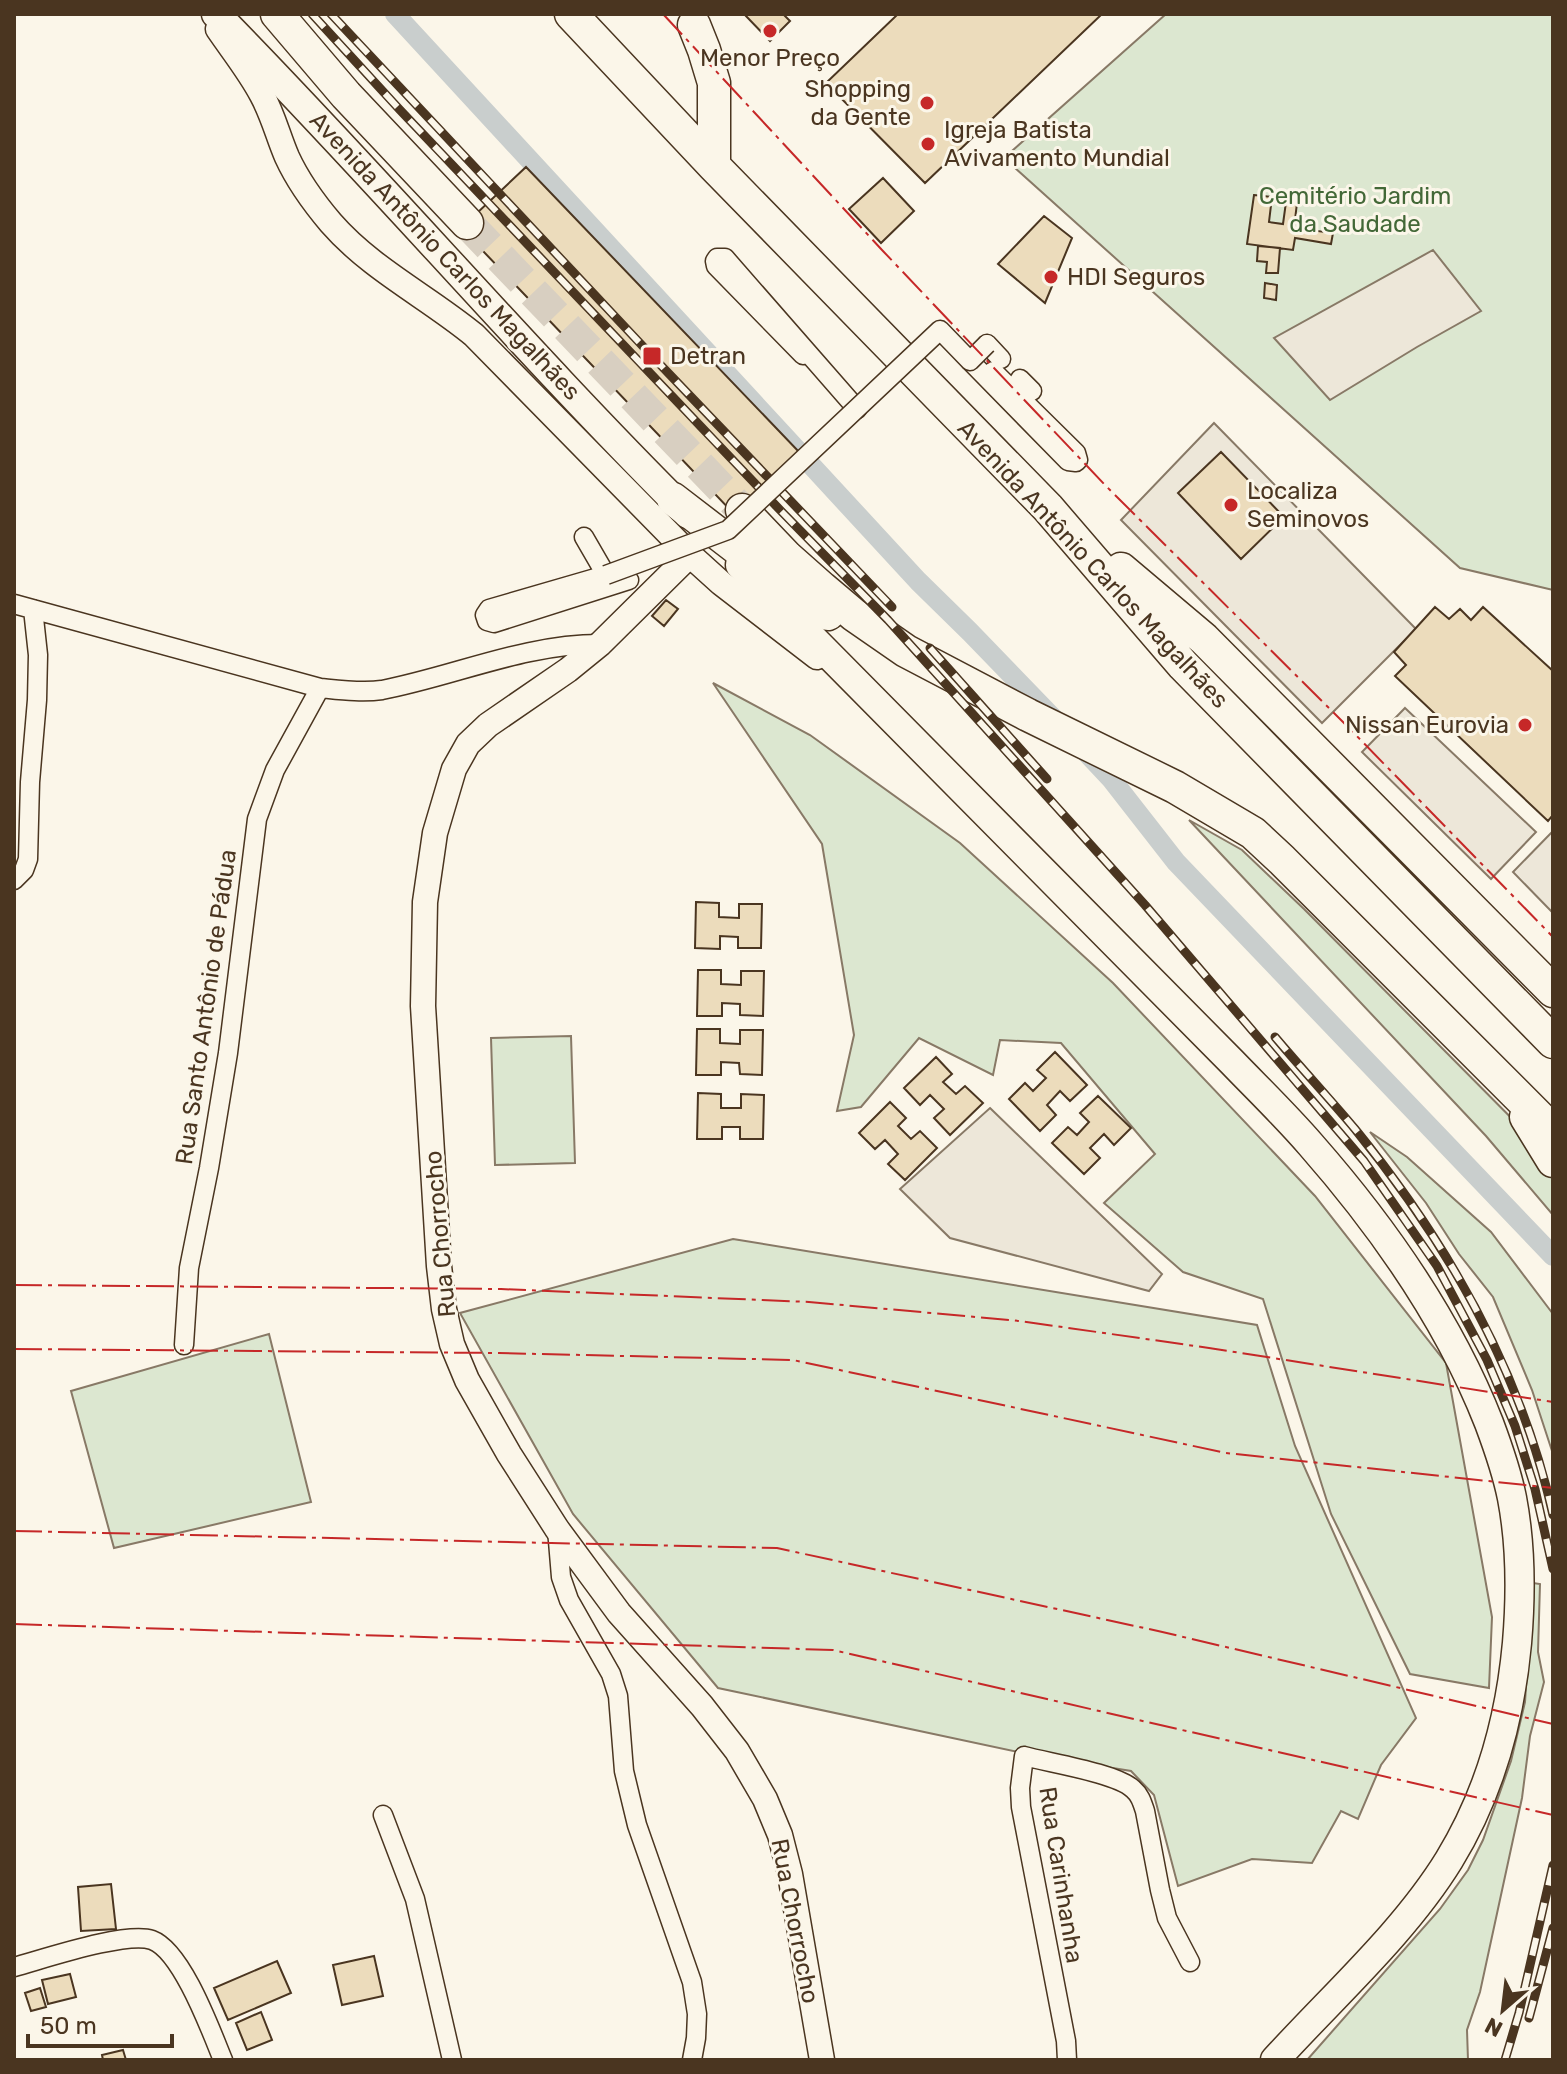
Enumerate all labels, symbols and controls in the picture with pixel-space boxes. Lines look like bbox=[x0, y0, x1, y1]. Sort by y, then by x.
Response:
marker: Menor Preço bbox=[761, 22, 779, 40]
place label: Menor Preço bbox=[700, 44, 840, 72]
place label: Shopping da Gente bbox=[804, 75, 911, 131]
marker: Shopping da Gente bbox=[918, 94, 936, 112]
street label: Avenida Antônio Carlos Magalhães bbox=[304, 106, 586, 406]
place label: Igreja Batista Avivamento Mundial bbox=[944, 116, 1170, 172]
marker: Igreja Batista Avivamento Mundial bbox=[919, 135, 937, 153]
park label: Cemitério Jardim da Saudade bbox=[1259, 182, 1451, 238]
place label: HDI Seguros bbox=[1067, 263, 1205, 291]
marker: HDI Seguros bbox=[1042, 268, 1060, 286]
place label: Detran bbox=[670, 342, 746, 370]
marker: Detran bbox=[641, 345, 663, 367]
street label: Avenida Antônio Carlos Magalhães bbox=[952, 414, 1234, 714]
place label: Localiza Seminovos bbox=[1247, 477, 1369, 533]
marker: Localiza Seminovos bbox=[1222, 496, 1240, 514]
place label: Nissan Eurovia bbox=[1345, 711, 1509, 739]
marker: Nissan Eurovia bbox=[1516, 716, 1534, 734]
street label: Rua Santo Antônio de Pádua bbox=[170, 848, 242, 1166]
street label: Rua Chorrocho bbox=[419, 1150, 461, 1318]
street label: Rua Carinhanha bbox=[1033, 1785, 1089, 1965]
street label: Rua Chorrocho bbox=[765, 1836, 825, 2006]
north arrow bbox=[1463, 1970, 1543, 2050]
scale bar bbox=[28, 1998, 172, 2048]
text: 50 m bbox=[40, 2012, 97, 2040]
text: N bbox=[1481, 2012, 1507, 2043]

